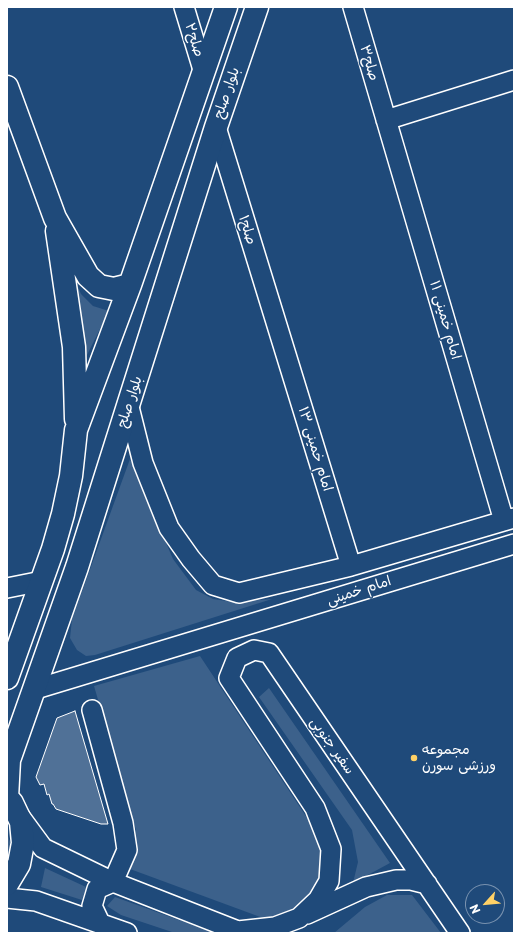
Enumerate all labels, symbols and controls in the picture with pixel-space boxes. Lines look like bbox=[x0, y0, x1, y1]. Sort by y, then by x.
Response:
street label: صلح۲ bbox=[181, 21, 207, 59]
street label: صلح۳ bbox=[356, 43, 382, 83]
street label: بلوار صلح bbox=[210, 65, 244, 121]
street label: ۱صلح bbox=[235, 213, 259, 247]
street label: امام خمینی ۱۱ bbox=[426, 279, 464, 361]
street label: بلوار صلح bbox=[114, 374, 146, 430]
street label: امام خمینی ۱۳ bbox=[294, 405, 336, 493]
street label: امام خمینی bbox=[325, 573, 393, 609]
street label: سفیر جنوبی bbox=[306, 714, 358, 778]
place label: مجموعه ورزشی سورن bbox=[422, 742, 496, 774]
marker: مجموعه ورزشی سورن bbox=[409, 753, 419, 763]
north arrow bbox=[465, 884, 505, 924]
text: N bbox=[465, 901, 484, 917]

